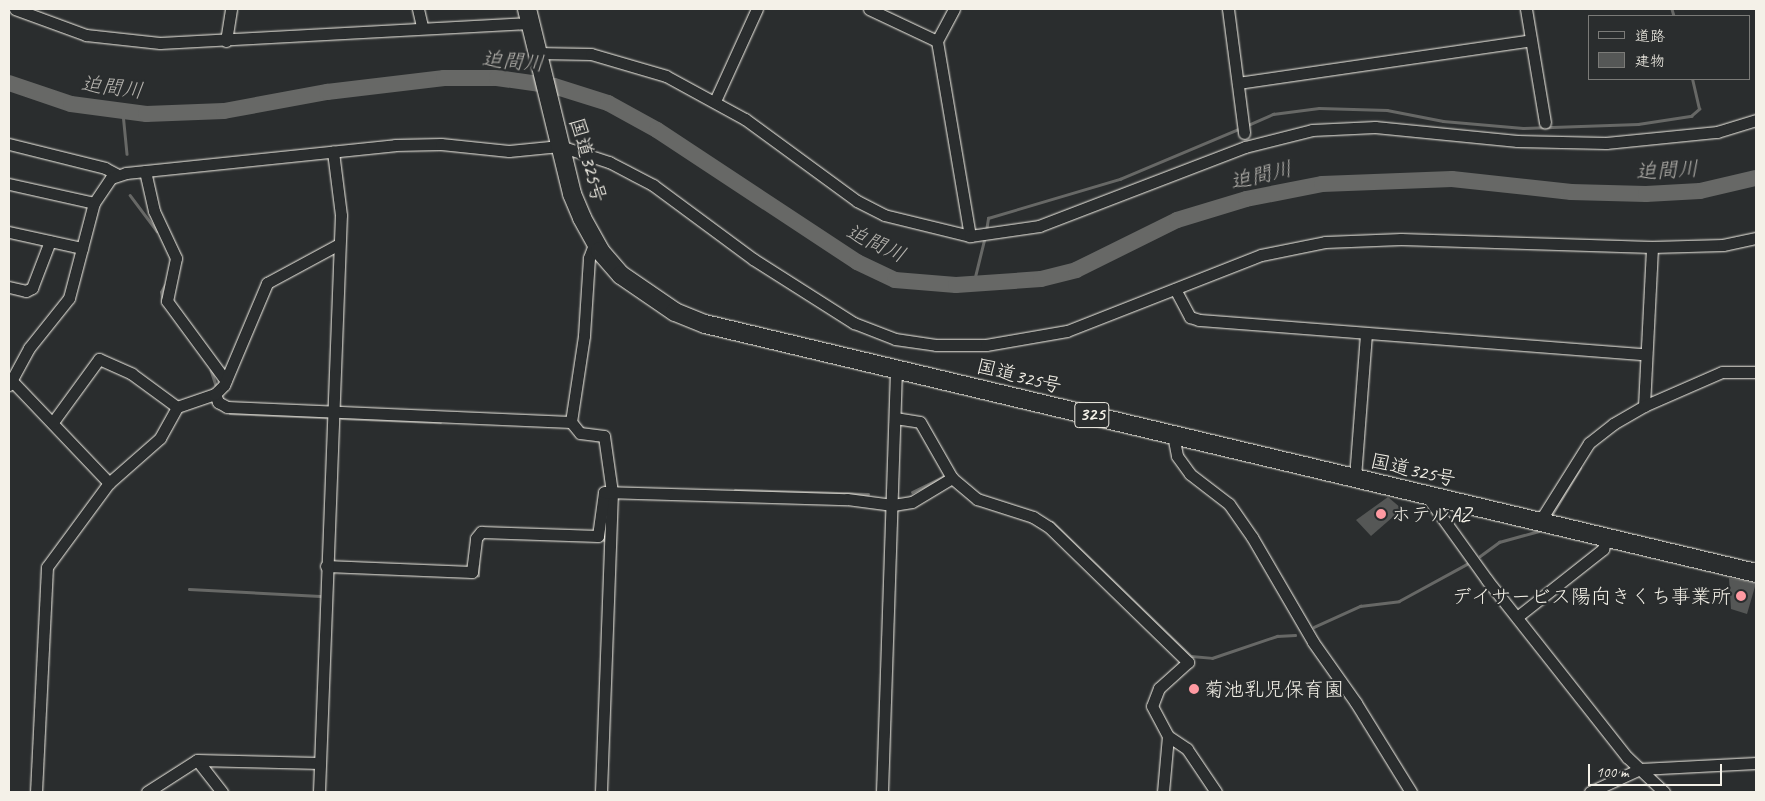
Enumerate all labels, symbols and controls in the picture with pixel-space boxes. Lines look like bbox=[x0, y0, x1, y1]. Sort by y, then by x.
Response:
legend bbox=[1588, 15, 1750, 80]
text: 道路 bbox=[1635, 27, 1665, 46]
water label: 迫間川 bbox=[481, 46, 545, 76]
text: 建物 bbox=[1635, 52, 1665, 71]
water label: 迫間川 bbox=[79, 71, 145, 103]
street label: 国道325号 bbox=[564, 115, 612, 205]
water label: 迫間川 bbox=[1227, 156, 1295, 194]
water label: 迫間川 bbox=[1635, 156, 1699, 184]
water label: 迫間川 bbox=[842, 218, 910, 268]
street label: 国道325号 bbox=[974, 354, 1064, 398]
road number: 325 bbox=[1073, 398, 1111, 432]
street label: 国道325号 bbox=[1368, 449, 1458, 491]
place label: ホテルAZ bbox=[1391, 502, 1471, 526]
marker: ホテルAZ bbox=[1375, 508, 1387, 520]
place label: デイサービス陽向きくち事業所 bbox=[1451, 584, 1731, 608]
marker: デイサービス陽向きくち事業所 bbox=[1735, 590, 1747, 602]
place label: 菊池乳児保育園 bbox=[1204, 677, 1344, 701]
marker: 菊池乳児保育園 bbox=[1188, 683, 1200, 695]
scale bar bbox=[1590, 754, 1724, 786]
text: 100 m bbox=[1596, 763, 1628, 782]

